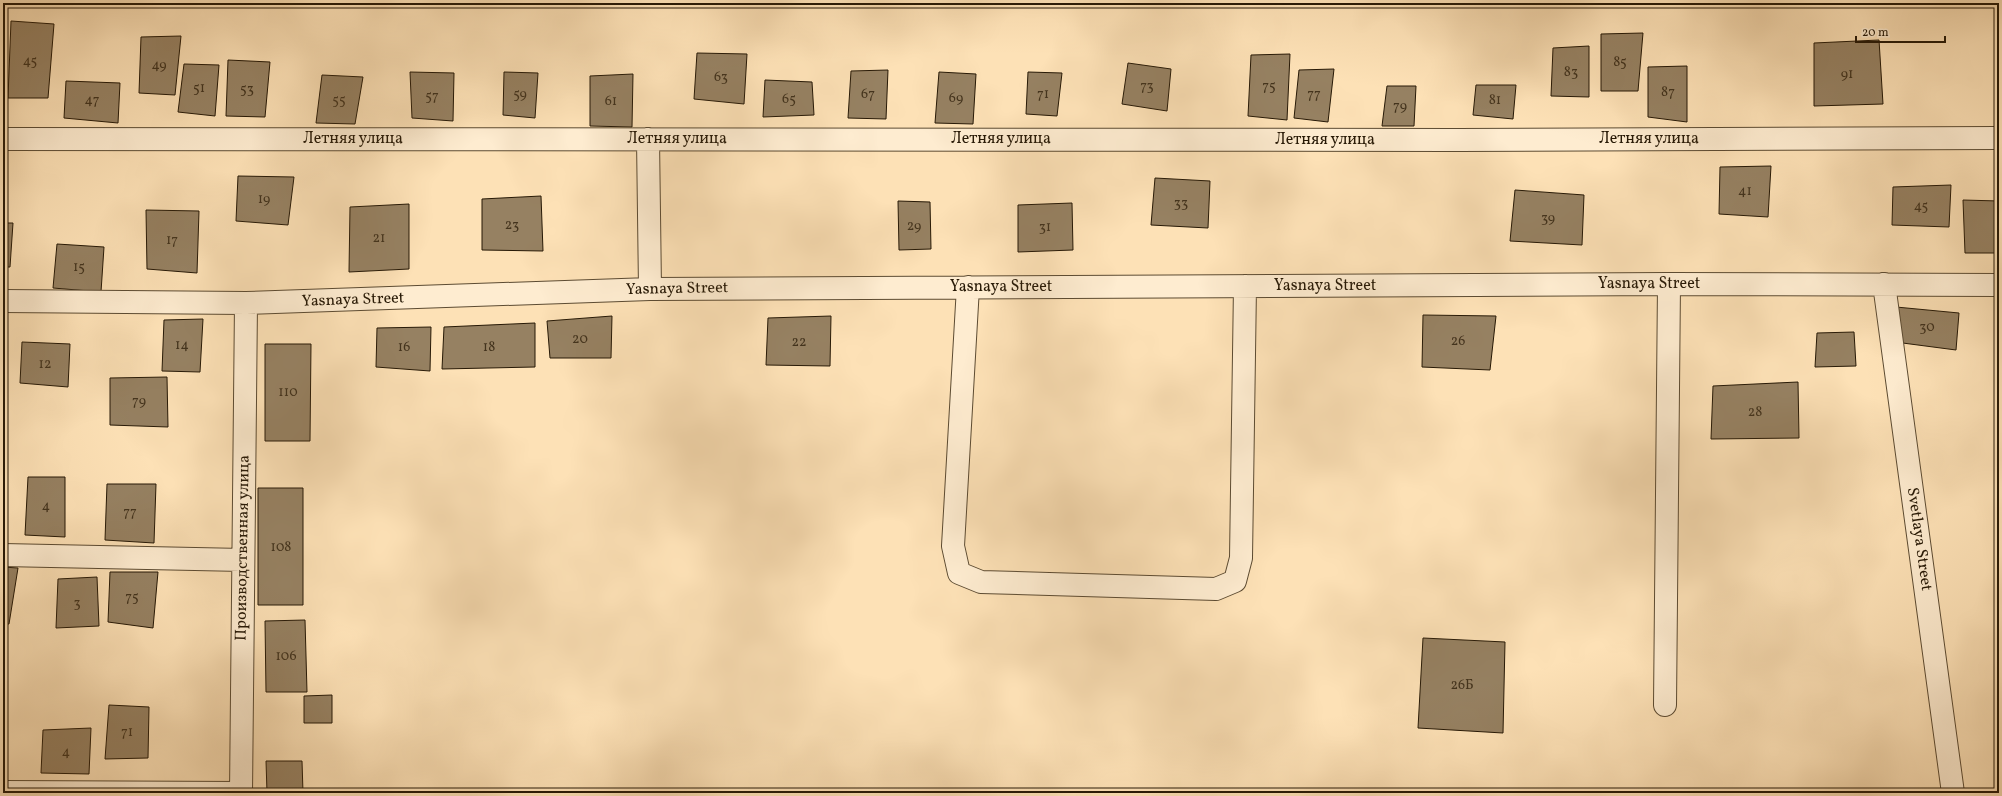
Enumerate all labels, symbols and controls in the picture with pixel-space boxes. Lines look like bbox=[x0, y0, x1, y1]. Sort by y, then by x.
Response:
scale bar bbox=[1856, 18, 1945, 44]
text: 20 m bbox=[1862, 25, 1889, 41]
house number: 45 bbox=[23, 52, 37, 71]
house number: 85 bbox=[1613, 53, 1627, 72]
house number: 49 bbox=[151, 56, 167, 75]
house number: 83 bbox=[1564, 63, 1578, 82]
house number: 91 bbox=[1841, 65, 1853, 84]
house number: 63 bbox=[714, 68, 728, 87]
house number: 73 bbox=[1140, 77, 1154, 96]
house number: 75 bbox=[1262, 77, 1276, 96]
house number: 51 bbox=[193, 79, 205, 98]
house number: 53 bbox=[240, 80, 254, 99]
house number: 87 bbox=[1661, 83, 1675, 102]
house number: 59 bbox=[513, 85, 527, 104]
house number: 67 bbox=[861, 85, 875, 104]
house number: 71 bbox=[1037, 85, 1049, 104]
house number: 77 bbox=[1307, 85, 1321, 104]
house number: 57 bbox=[425, 87, 439, 106]
house number: 69 bbox=[949, 89, 963, 108]
house number: 65 bbox=[782, 90, 796, 109]
house number: 47 bbox=[84, 91, 100, 110]
house number: 55 bbox=[332, 91, 346, 110]
house number: 81 bbox=[1489, 91, 1501, 110]
house number: 61 bbox=[605, 92, 617, 111]
house number: 79 bbox=[1393, 97, 1407, 116]
street label: Летняя улица bbox=[303, 128, 403, 150]
street label: Летняя улица bbox=[627, 128, 727, 150]
street label: Летняя улица bbox=[951, 128, 1051, 150]
street label: Летняя улица bbox=[1599, 128, 1699, 150]
street label: Летняя улица bbox=[1275, 129, 1375, 151]
house number: 41 bbox=[1738, 182, 1752, 201]
house number: 19 bbox=[258, 190, 270, 209]
house number: 33 bbox=[1174, 194, 1188, 213]
house number: 45 bbox=[1914, 197, 1928, 216]
house number: 39 bbox=[1541, 209, 1555, 228]
house number: 23 bbox=[505, 216, 519, 235]
house number: 29 bbox=[907, 217, 921, 236]
house number: 31 bbox=[1039, 218, 1051, 237]
house number: 21 bbox=[373, 229, 385, 248]
house number: 17 bbox=[166, 231, 178, 250]
house number: 15 bbox=[73, 258, 85, 277]
street label: Yasnaya Street bbox=[1598, 273, 1701, 295]
street label: Yasnaya Street bbox=[1274, 275, 1377, 297]
street label: Yasnaya Street bbox=[950, 276, 1053, 298]
street label: Yasnaya Street bbox=[625, 277, 729, 301]
street label: Yasnaya Street bbox=[301, 287, 405, 313]
house number: 30 bbox=[1919, 318, 1935, 337]
house number: 20 bbox=[572, 330, 588, 349]
house number: 26 bbox=[1451, 332, 1465, 351]
house number: 22 bbox=[791, 333, 807, 352]
house number: 14 bbox=[175, 336, 189, 355]
house number: 16 bbox=[398, 338, 410, 357]
house number: 18 bbox=[483, 338, 495, 357]
house number: 12 bbox=[39, 355, 51, 374]
house number: 110 bbox=[278, 383, 298, 402]
house number: 79 bbox=[132, 392, 146, 411]
house number: 28 bbox=[1748, 403, 1762, 422]
street label: Производственная улица bbox=[230, 455, 256, 641]
street label: Svetlaya Street bbox=[1901, 486, 1937, 593]
house number: 4 bbox=[42, 497, 50, 516]
house number: 77 bbox=[123, 503, 137, 522]
house number: 108 bbox=[271, 538, 291, 557]
house number: 75 bbox=[125, 588, 139, 607]
house number: 3 bbox=[73, 594, 81, 613]
house number: 106 bbox=[275, 647, 297, 666]
house number: 26Б bbox=[1450, 676, 1474, 695]
house number: 71 bbox=[121, 723, 133, 742]
house number: 4 bbox=[62, 743, 70, 762]

